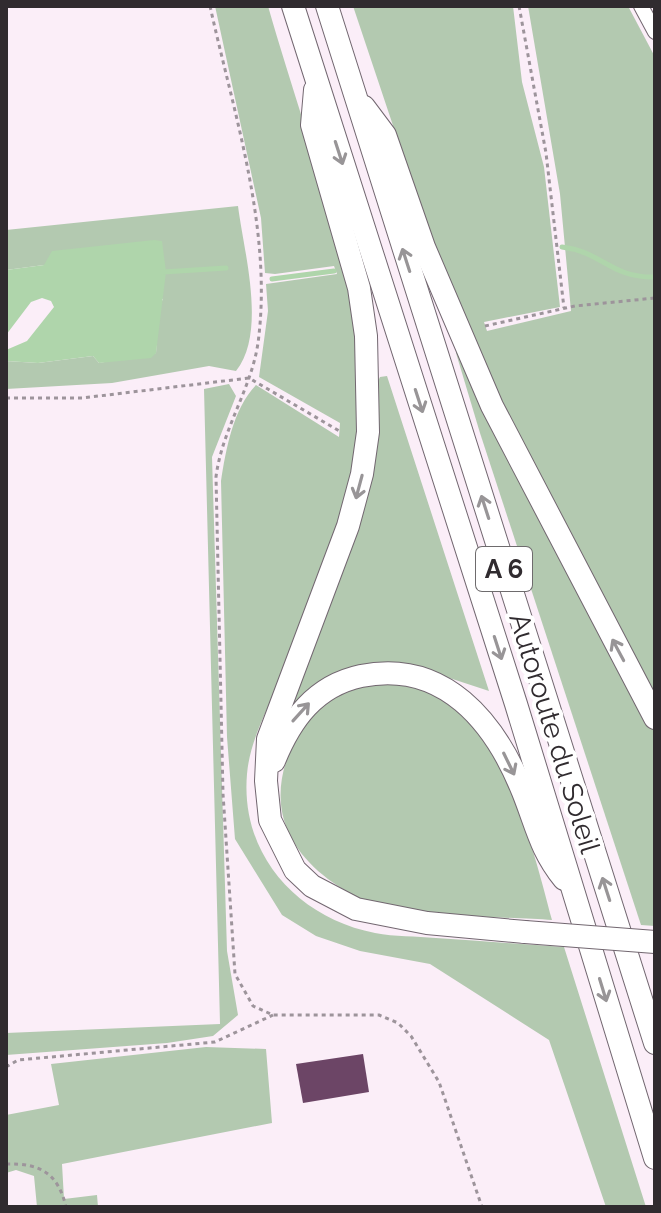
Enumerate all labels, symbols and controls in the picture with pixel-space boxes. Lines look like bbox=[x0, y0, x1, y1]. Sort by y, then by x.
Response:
one-way arrow bbox=[333, 140, 348, 165]
one-way arrow bbox=[398, 247, 413, 272]
one-way arrow bbox=[412, 388, 427, 413]
one-way arrow bbox=[350, 473, 365, 499]
one-way arrow bbox=[477, 495, 492, 521]
road number: A 6 bbox=[476, 547, 532, 591]
street label: Autoroute du Soleil bbox=[502, 609, 607, 857]
one-way arrow bbox=[491, 635, 506, 661]
one-way arrow bbox=[609, 639, 625, 662]
one-way arrow bbox=[292, 702, 311, 722]
one-way arrow bbox=[502, 751, 518, 775]
one-way arrow bbox=[598, 876, 613, 902]
one-way arrow bbox=[597, 978, 612, 1003]

